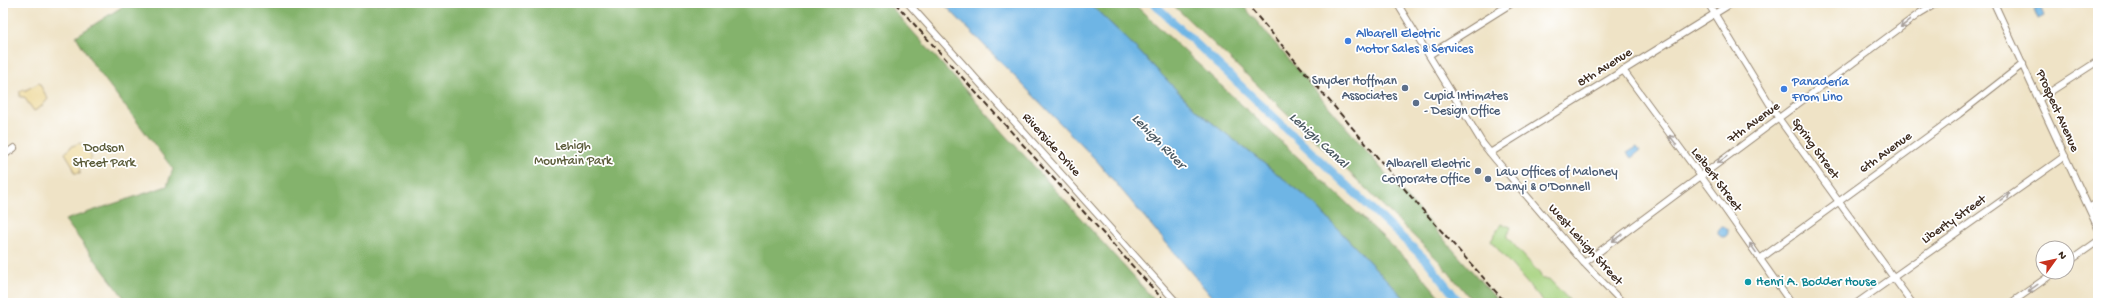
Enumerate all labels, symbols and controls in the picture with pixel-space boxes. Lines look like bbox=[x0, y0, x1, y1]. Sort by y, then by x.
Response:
one-way arrow bbox=[1899, 20, 1910, 28]
place label: Albarell Electric Motor Sales & Services bbox=[1356, 27, 1474, 57]
marker: Albarell Electric Motor Sales & Services bbox=[1343, 36, 1353, 46]
street label: 8th Avenue bbox=[1575, 45, 1635, 91]
street label: Prospect Avenue bbox=[2032, 67, 2082, 155]
place label: Snyder Hoffman Associates bbox=[1312, 74, 1398, 104]
place label: Panadería From Lino bbox=[1791, 75, 1850, 105]
marker: Snyder Hoffman Associates bbox=[1400, 83, 1410, 93]
marker: Panadería From Lino bbox=[1779, 84, 1789, 94]
place label: Cupid Intimates - Design Office bbox=[1424, 89, 1509, 119]
marker: Cupid Intimates - Design Office bbox=[1411, 98, 1421, 108]
street label: 7th Avenue bbox=[1724, 99, 1783, 148]
water label: Lehigh Canal bbox=[1285, 109, 1352, 173]
street label: Riverside Drive bbox=[1019, 110, 1084, 180]
water label: Lehigh River bbox=[1127, 111, 1191, 175]
street label: Spring Street bbox=[1788, 116, 1843, 184]
street label: 6th Avenue bbox=[1857, 129, 1915, 177]
one-way arrow bbox=[1669, 135, 1678, 146]
park label: Lehigh Mountain Park bbox=[534, 139, 613, 169]
park label: Dodson Street Park bbox=[73, 141, 136, 171]
street label: Leibert Street bbox=[1687, 145, 1746, 216]
one-way arrow bbox=[1716, 156, 1727, 164]
place label: Albarell Electric Corporate Office bbox=[1382, 157, 1471, 187]
place label: Law Offices of Maloney Danyi & O'Donnell bbox=[1495, 165, 1618, 195]
marker: Albarell Electric Corporate Office bbox=[1473, 166, 1483, 176]
marker: Law Offices of Maloney Danyi & O'Donnell bbox=[1483, 174, 1493, 184]
street label: Liberty Street bbox=[1919, 191, 1990, 248]
one-way arrow bbox=[2000, 193, 2011, 201]
street label: West Lehigh Street bbox=[1545, 201, 1627, 290]
one-way arrow bbox=[1612, 234, 1623, 242]
north arrow bbox=[2035, 240, 2075, 280]
one-way arrow bbox=[1749, 243, 1757, 254]
text: N bbox=[2055, 249, 2069, 262]
place label: Henri A. Bodder House bbox=[1756, 275, 1877, 290]
marker: Henri A. Bodder House bbox=[1743, 277, 1753, 287]
one-way arrow bbox=[2028, 283, 2039, 292]

